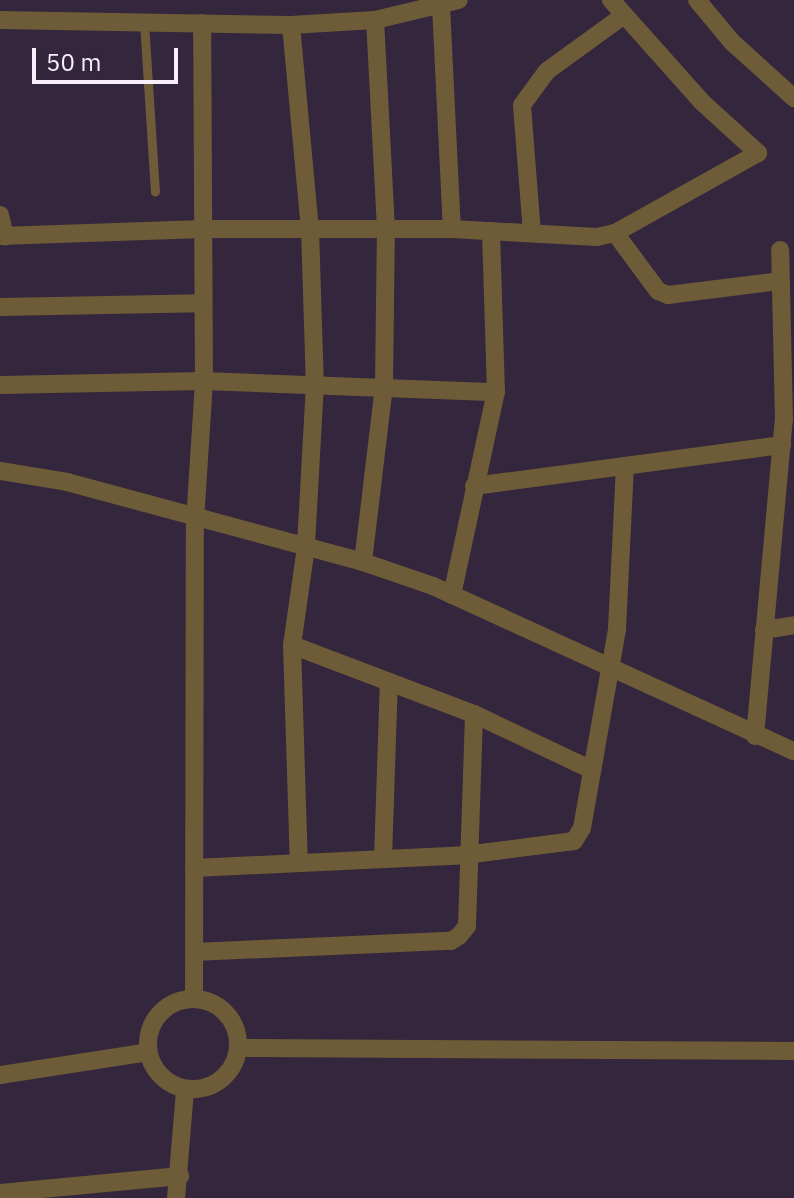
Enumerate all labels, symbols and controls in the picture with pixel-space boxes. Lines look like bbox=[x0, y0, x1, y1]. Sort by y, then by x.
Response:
scale bar bbox=[36, 32, 182, 82]
text: 50 m bbox=[46, 46, 101, 78]

